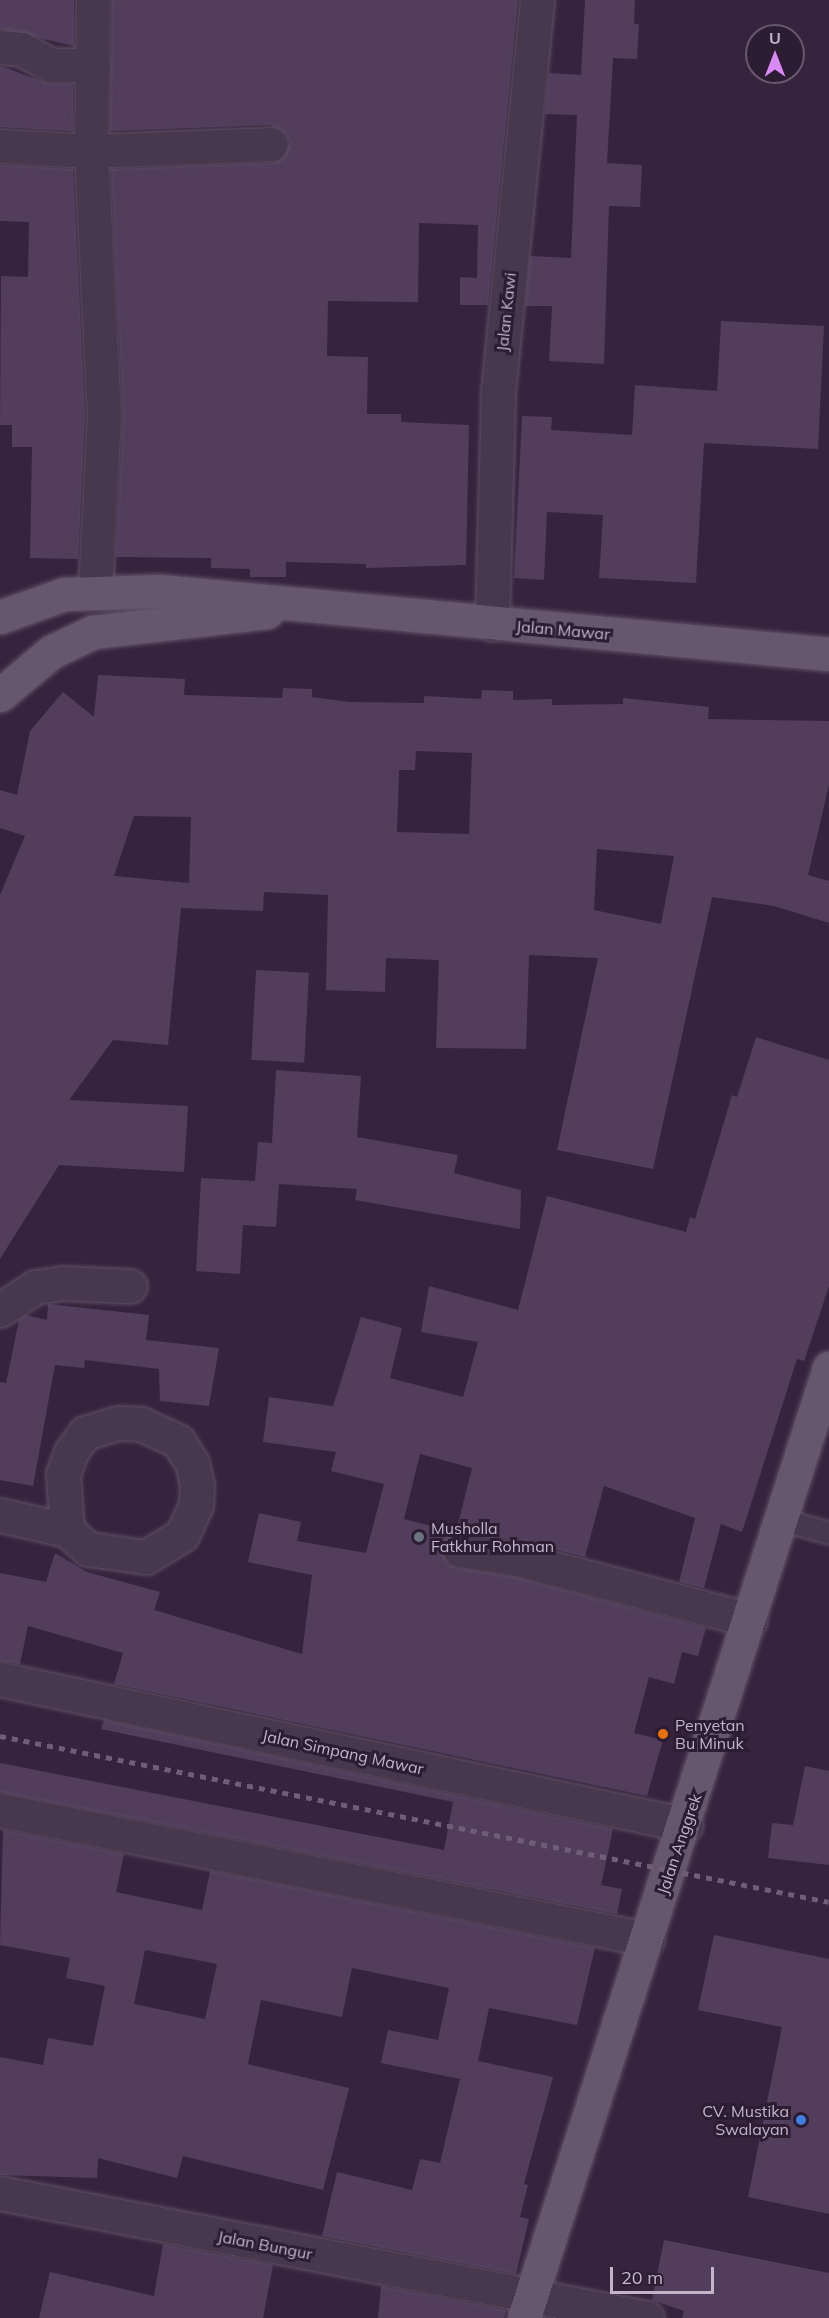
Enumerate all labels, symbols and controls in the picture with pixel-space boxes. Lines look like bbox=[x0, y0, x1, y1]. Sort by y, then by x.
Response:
north arrow bbox=[745, 24, 805, 84]
text: U bbox=[769, 28, 781, 48]
street label: Jalan Kawi bbox=[492, 272, 520, 352]
street label: Jalan Mawar bbox=[515, 616, 611, 644]
place label: Musholla Fatkhur Rohman bbox=[431, 1518, 554, 1556]
marker: Musholla Fatkhur Rohman bbox=[412, 1530, 426, 1544]
place label: Penyetan Bu Minuk bbox=[675, 1715, 745, 1753]
street label: Jalan Simpang Mawar bbox=[261, 1726, 425, 1778]
marker: Penyetan Bu Minuk bbox=[656, 1727, 670, 1741]
street label: Jalan Anggrek bbox=[653, 1791, 705, 1897]
place label: CV. Mustika Swalayan bbox=[702, 2101, 789, 2139]
marker: CV. Mustika Swalayan bbox=[794, 2113, 808, 2127]
street label: Jalan Bungur bbox=[216, 2226, 314, 2264]
scale bar bbox=[613, 2255, 716, 2293]
text: 20 m bbox=[621, 2266, 663, 2289]

